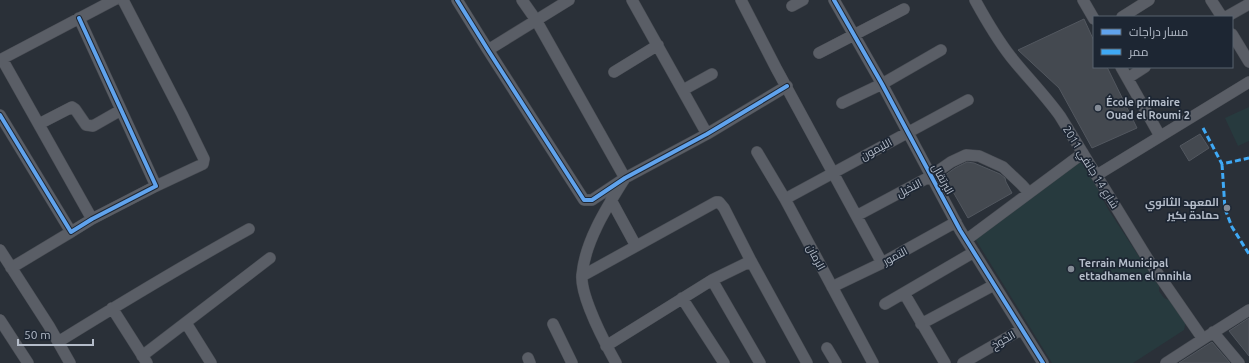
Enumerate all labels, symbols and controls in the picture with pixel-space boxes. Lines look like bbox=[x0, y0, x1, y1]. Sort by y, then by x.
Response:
legend bbox=[1093, 16, 1233, 68]
text: مسار دراجات bbox=[1129, 25, 1188, 39]
text: ممر bbox=[1128, 45, 1148, 59]
place label: École primaire Ouad el Roumi 2 bbox=[1106, 95, 1190, 121]
marker: École primaire Ouad el Roumi 2 bbox=[1093, 103, 1103, 113]
street label: شارع 14 جانفي 2011 bbox=[1058, 123, 1121, 212]
street label: الليمون bbox=[858, 136, 894, 163]
street label: البرتقال bbox=[929, 162, 956, 197]
street label: النخيل bbox=[894, 177, 924, 200]
place label: المعهد الثانوي حمادة بكير bbox=[1145, 196, 1219, 222]
marker: المعهد الثانوي حمادة بكير bbox=[1222, 203, 1232, 213]
street label: الرمان bbox=[803, 242, 828, 272]
street label: التمور bbox=[880, 245, 910, 269]
place label: Terrain Municipal ettadhamen el mnihla bbox=[1079, 257, 1192, 282]
marker: Terrain Municipal ettadhamen el mnihla bbox=[1066, 264, 1076, 274]
scale bar bbox=[18, 321, 93, 347]
text: 50 m bbox=[24, 328, 51, 341]
street label: الخوخ bbox=[989, 328, 1018, 353]

